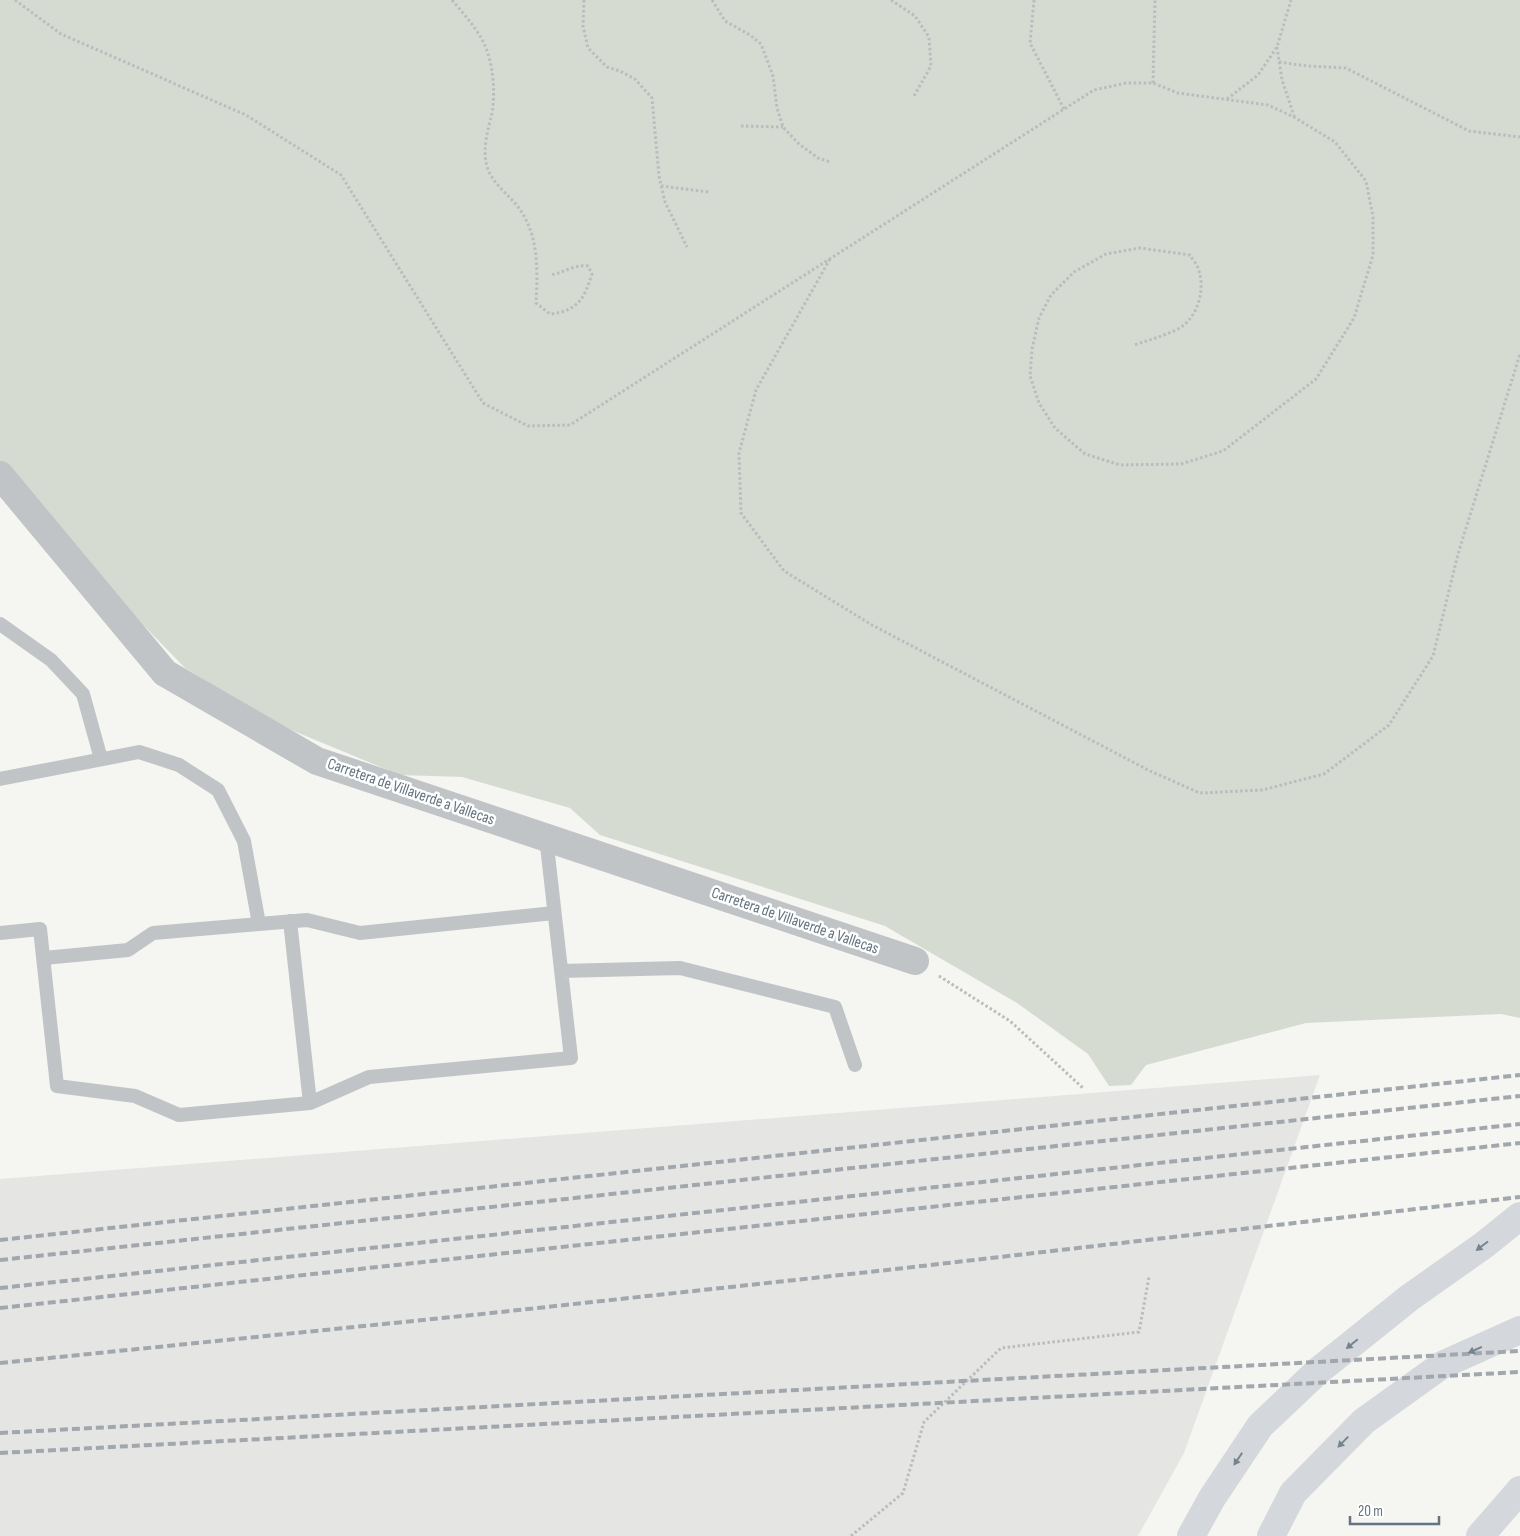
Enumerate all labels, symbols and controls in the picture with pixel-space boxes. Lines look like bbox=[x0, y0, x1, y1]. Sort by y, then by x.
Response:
street label: Carretera de Villaverde a Vallecas bbox=[325, 754, 497, 830]
street label: Carretera de Villaverde a Vallecas bbox=[709, 883, 881, 959]
one-way arrow bbox=[1475, 1241, 1489, 1251]
one-way arrow bbox=[1346, 1338, 1359, 1349]
one-way arrow bbox=[1468, 1347, 1482, 1355]
one-way arrow bbox=[1337, 1436, 1349, 1448]
one-way arrow bbox=[1233, 1452, 1243, 1465]
scale bar bbox=[1350, 1494, 1439, 1526]
text: 20 m bbox=[1358, 1502, 1383, 1521]

